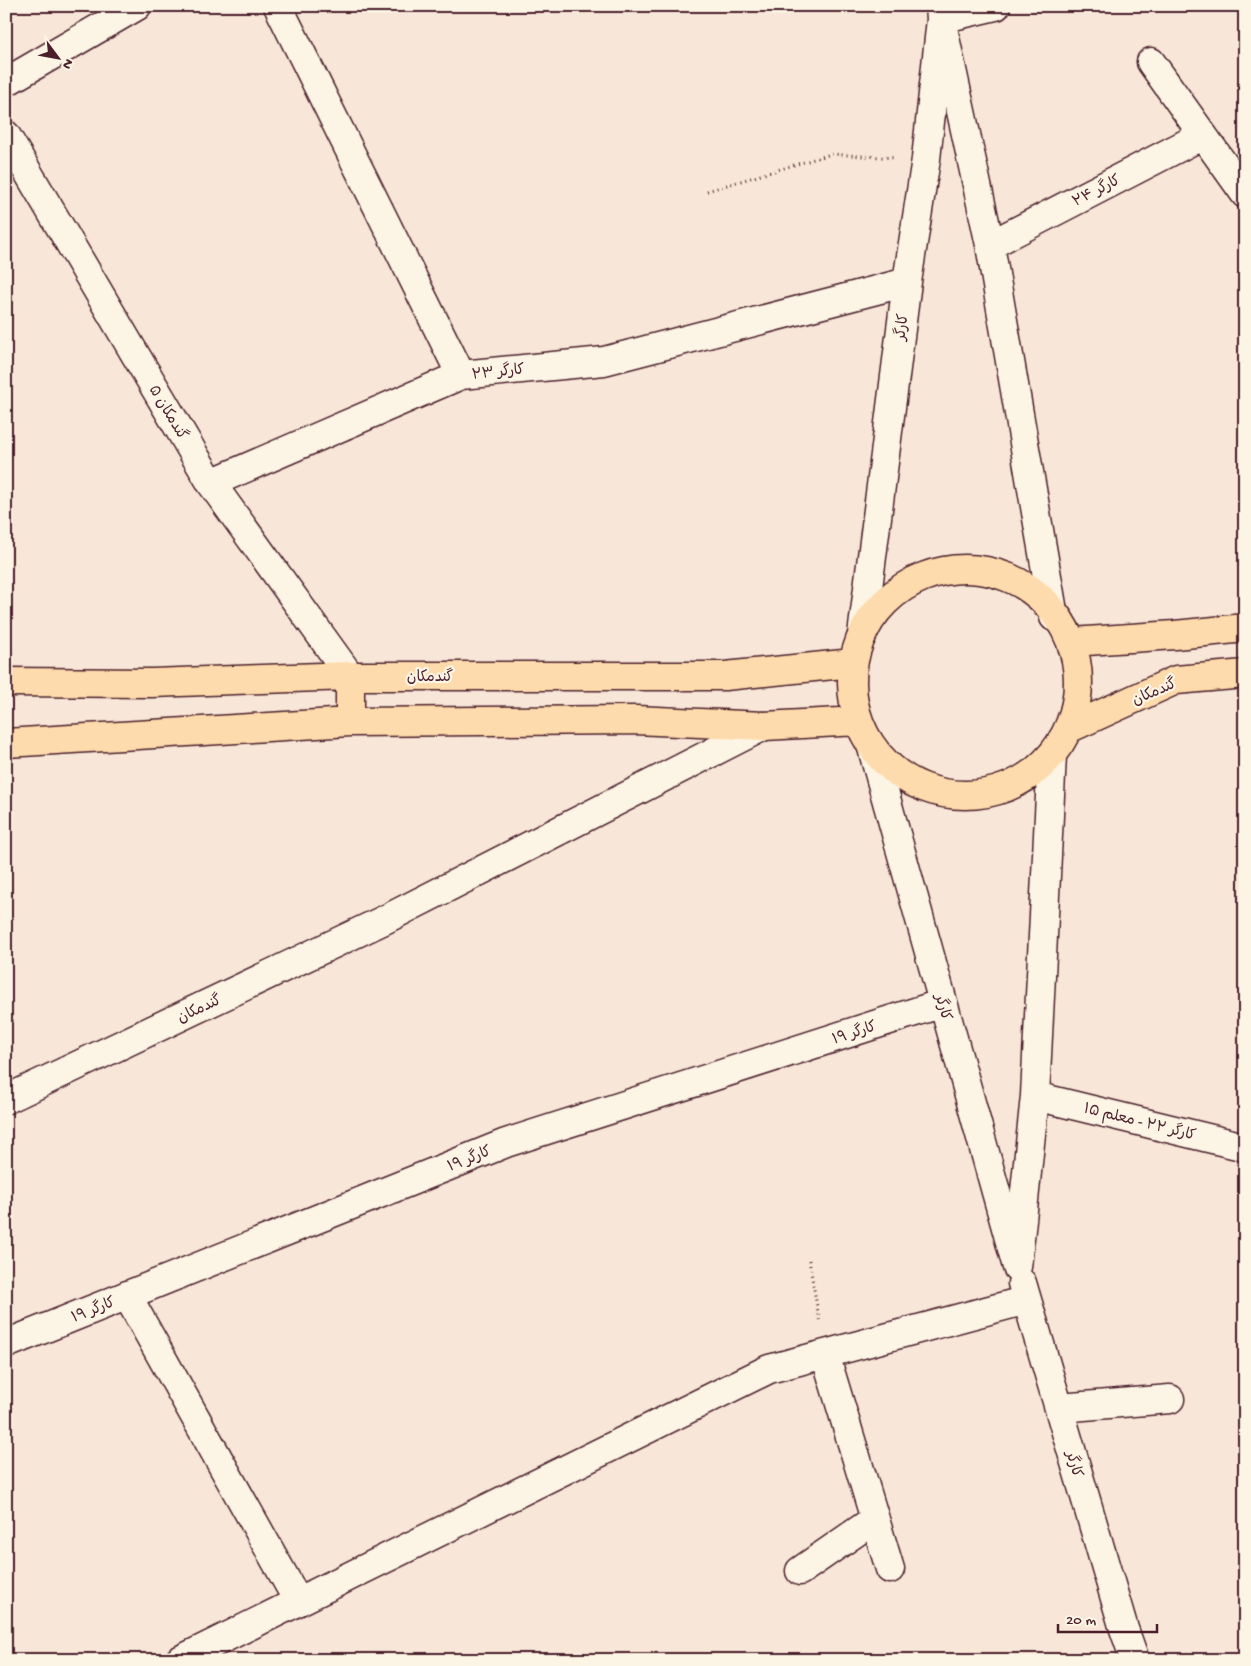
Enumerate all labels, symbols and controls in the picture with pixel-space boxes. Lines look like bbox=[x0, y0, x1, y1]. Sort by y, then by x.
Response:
north arrow bbox=[32, 32, 82, 82]
text: N bbox=[57, 55, 77, 72]
street label: کارگر ۲۴ bbox=[1069, 170, 1124, 212]
street label: کارگر bbox=[890, 313, 914, 344]
street label: کارگر ۲۳ bbox=[471, 359, 525, 385]
street label: گندمکان ۵ bbox=[144, 381, 192, 444]
street label: گندمکان bbox=[407, 667, 453, 687]
street label: گندمکان bbox=[1129, 674, 1180, 710]
street label: گندمکان bbox=[174, 990, 225, 1028]
street label: کارگر bbox=[929, 990, 956, 1023]
street label: کارگر ۱۹ bbox=[830, 1016, 879, 1049]
street label: کارگر ۲۲ - معلم ۱۵ bbox=[1081, 1098, 1198, 1147]
street label: کارگر ۱۹ bbox=[445, 1141, 494, 1177]
street label: کارگر ۱۹ bbox=[69, 1292, 118, 1328]
street label: کارگر bbox=[1060, 1447, 1087, 1480]
scale bar bbox=[1058, 1601, 1157, 1633]
text: 20 m bbox=[1066, 1612, 1096, 1630]

